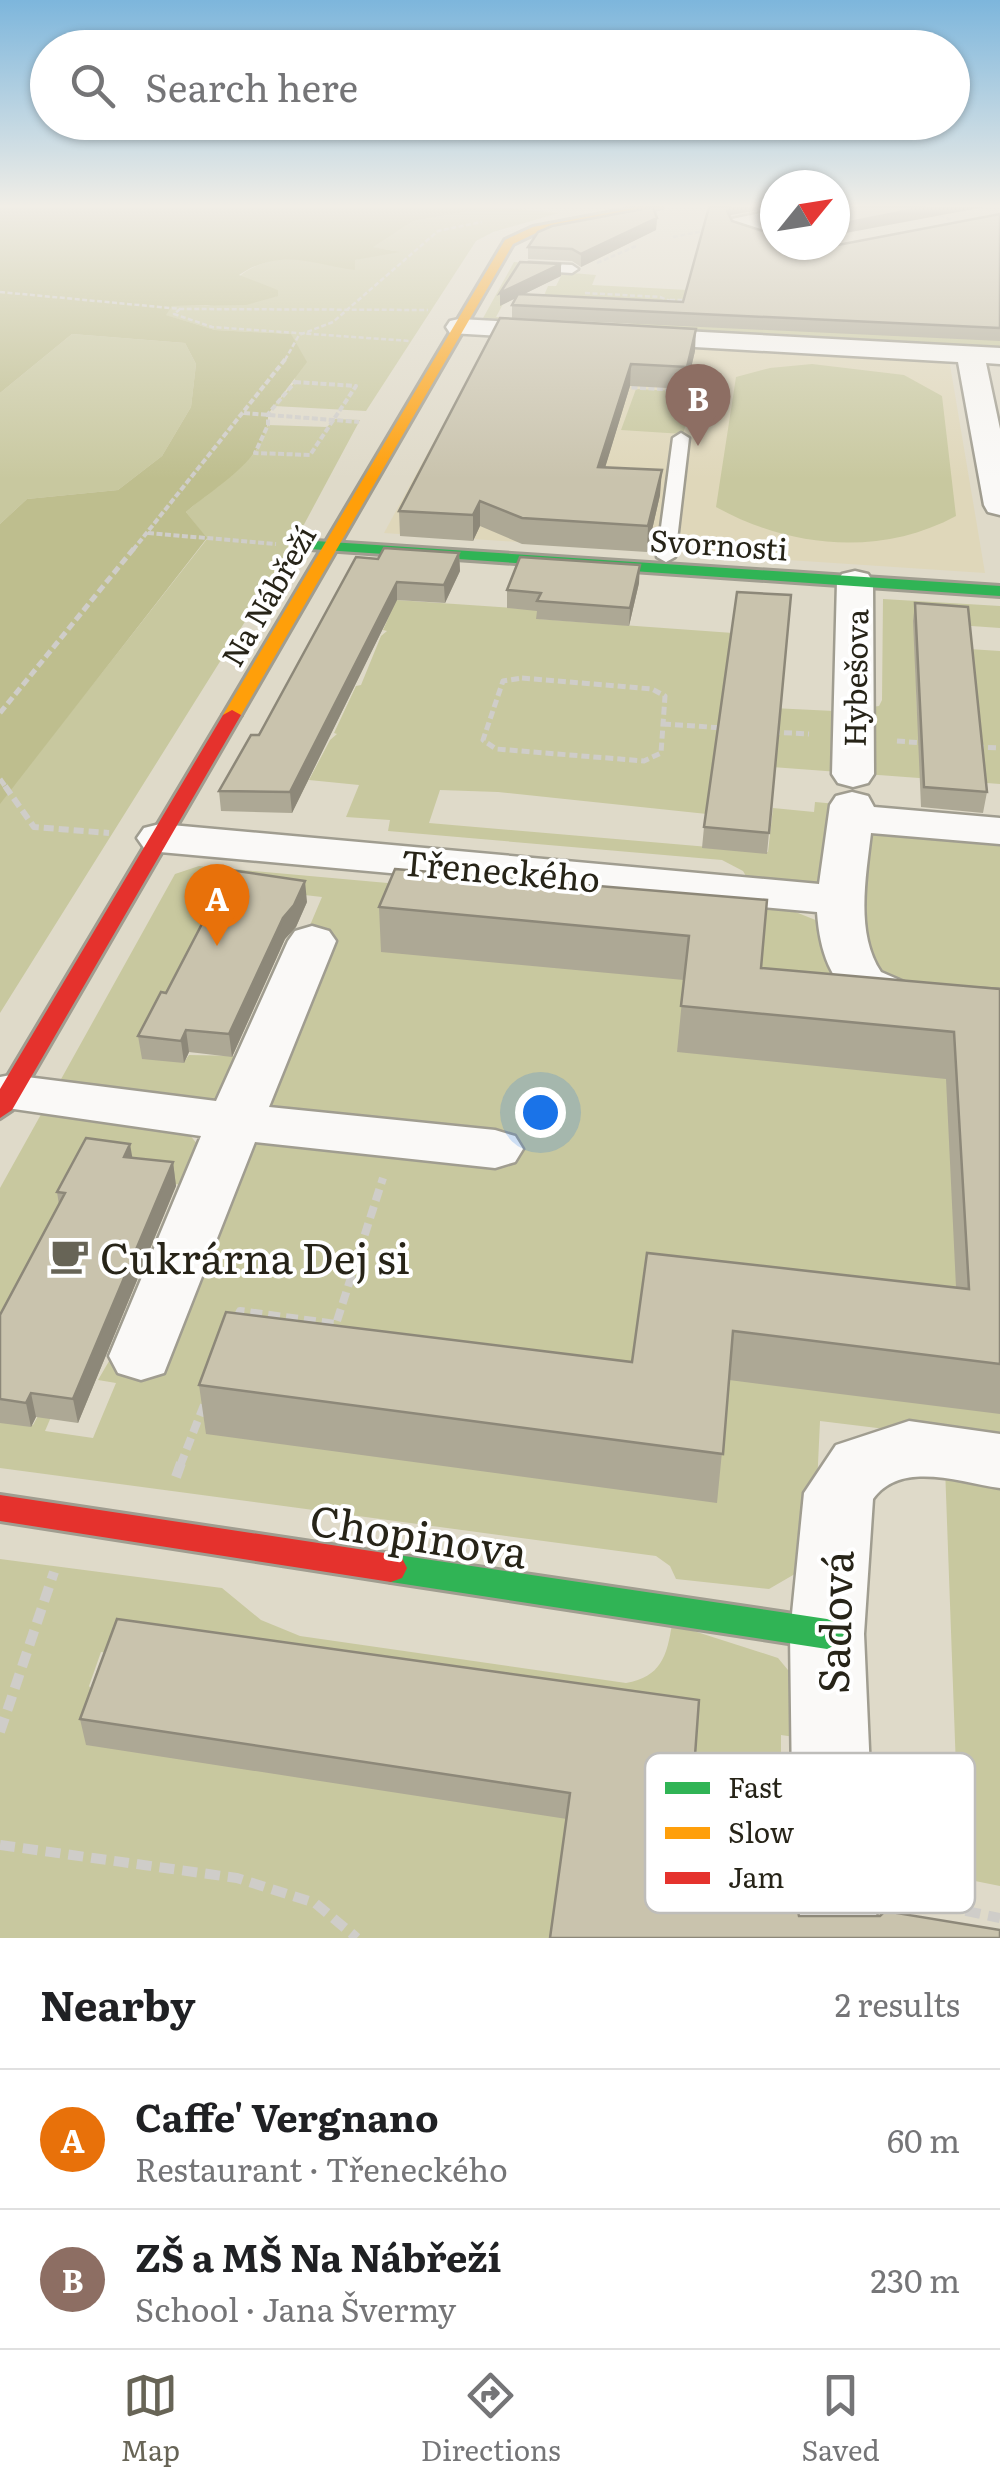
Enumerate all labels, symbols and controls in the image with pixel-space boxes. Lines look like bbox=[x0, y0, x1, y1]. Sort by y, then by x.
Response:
search box bbox=[30, 30, 970, 140]
text: Search here bbox=[145, 57, 358, 114]
icon: search bbox=[65, 58, 120, 113]
north arrow bbox=[760, 170, 850, 260]
pin: B bbox=[666, 364, 730, 446]
street label: Na Nábřeží bbox=[209, 516, 325, 674]
street label: Svornosti bbox=[649, 516, 789, 570]
street label: Hybešova bbox=[831, 608, 877, 747]
street label: Třeneckého bbox=[399, 834, 603, 904]
pin: A bbox=[184, 864, 250, 946]
your location bbox=[515, 1087, 566, 1138]
place label: Cukrárna Dej si bbox=[100, 1225, 410, 1287]
cafe icon: Cukrárna Dej si bbox=[49, 1235, 91, 1277]
street label: Chopinova bbox=[306, 1486, 532, 1582]
street label: Sadová bbox=[800, 1549, 866, 1695]
legend bbox=[645, 1753, 975, 1913]
text: Fast bbox=[728, 1765, 783, 1807]
text: Slow bbox=[728, 1810, 794, 1852]
text: Jam bbox=[728, 1855, 784, 1897]
text: Nearby bbox=[40, 1972, 196, 2034]
text: 2 results bbox=[835, 1979, 960, 2027]
text: Caffe' Vergnano bbox=[135, 2087, 439, 2144]
text: A bbox=[60, 2115, 85, 2163]
text: 60 m bbox=[887, 2115, 960, 2163]
text: Restaurant · Třeneckého bbox=[135, 2144, 508, 2192]
text: ZŠ a MŠ Na Nábřeží bbox=[135, 2227, 501, 2284]
text: B bbox=[61, 2255, 84, 2303]
text: 230 m bbox=[870, 2255, 960, 2303]
text: School · Jana Švermy bbox=[135, 2284, 456, 2332]
tab: Map bbox=[120, 2368, 180, 2470]
tab: Directions bbox=[421, 2368, 561, 2470]
tab: Saved bbox=[802, 2368, 880, 2470]

